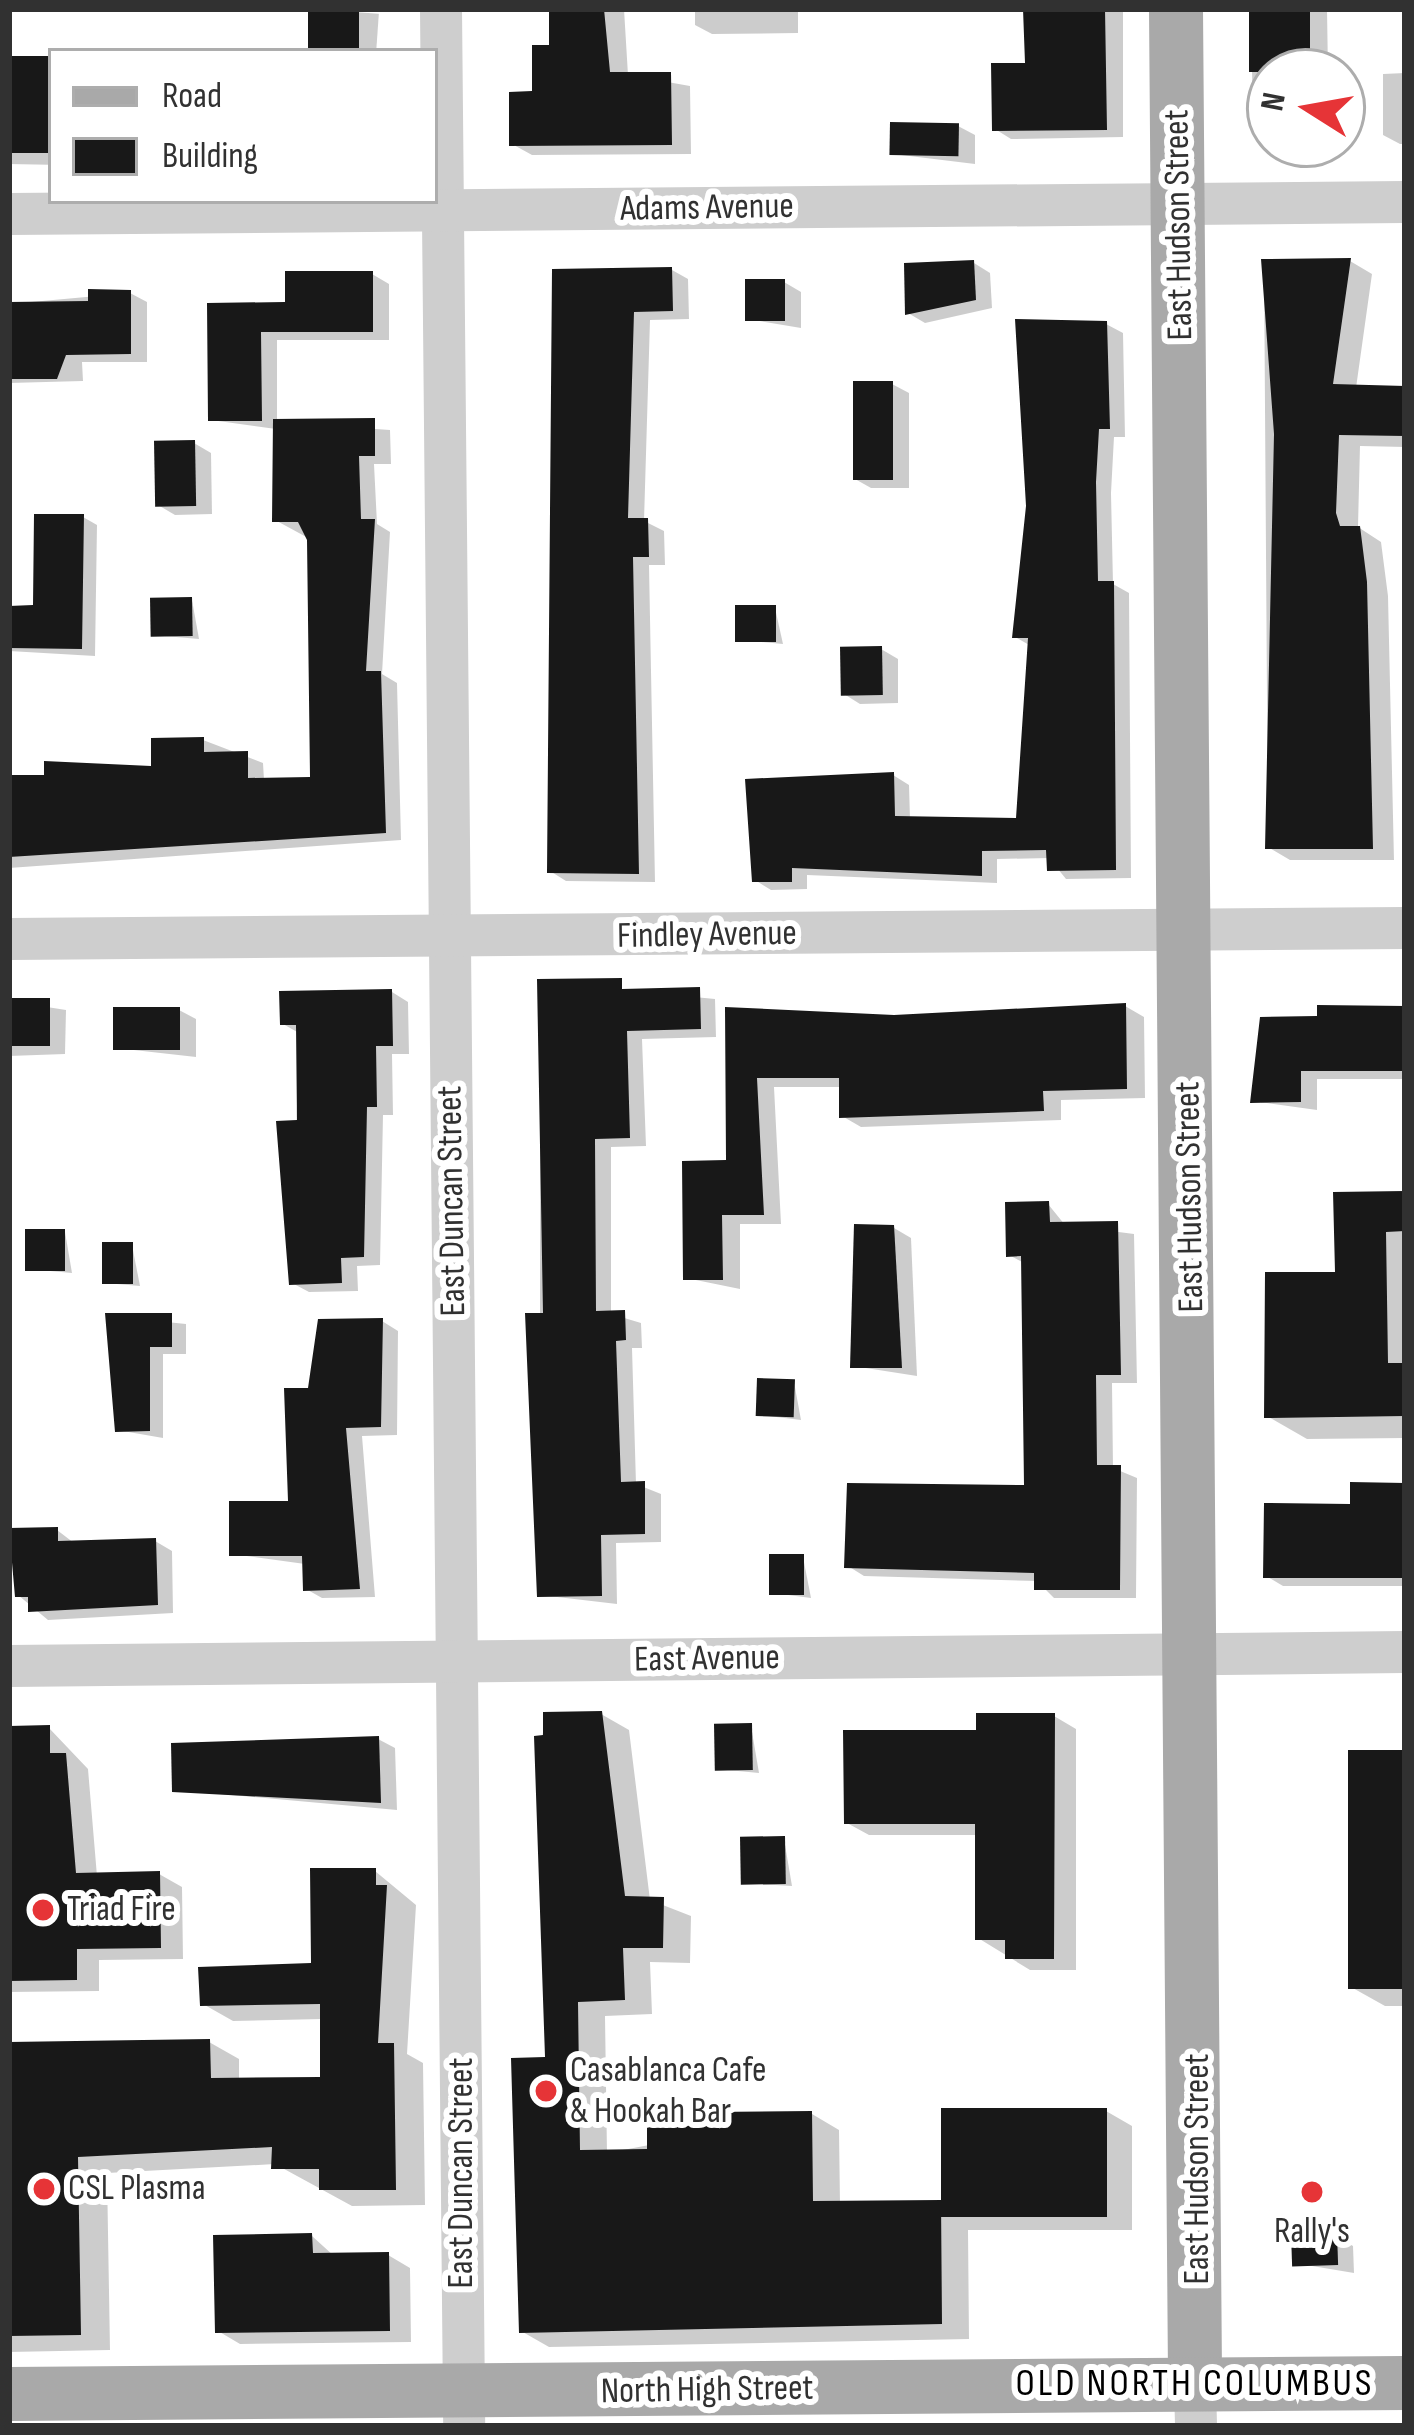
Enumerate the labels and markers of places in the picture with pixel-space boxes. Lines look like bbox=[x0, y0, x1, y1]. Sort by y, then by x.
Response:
place label: Triad Fire bbox=[67, 1888, 176, 1932]
marker: Triad Fire bbox=[30, 1897, 56, 1923]
place label: Casablanca Cafe & Hookah Bar bbox=[570, 2048, 767, 2133]
marker: Casablanca Cafe & Hookah Bar bbox=[533, 2078, 559, 2104]
place label: CSL Plasma bbox=[68, 2167, 206, 2211]
marker: CSL Plasma bbox=[31, 2176, 57, 2202]
marker: Rally's bbox=[1299, 2179, 1325, 2205]
place label: Rally's bbox=[1274, 2210, 1350, 2254]

